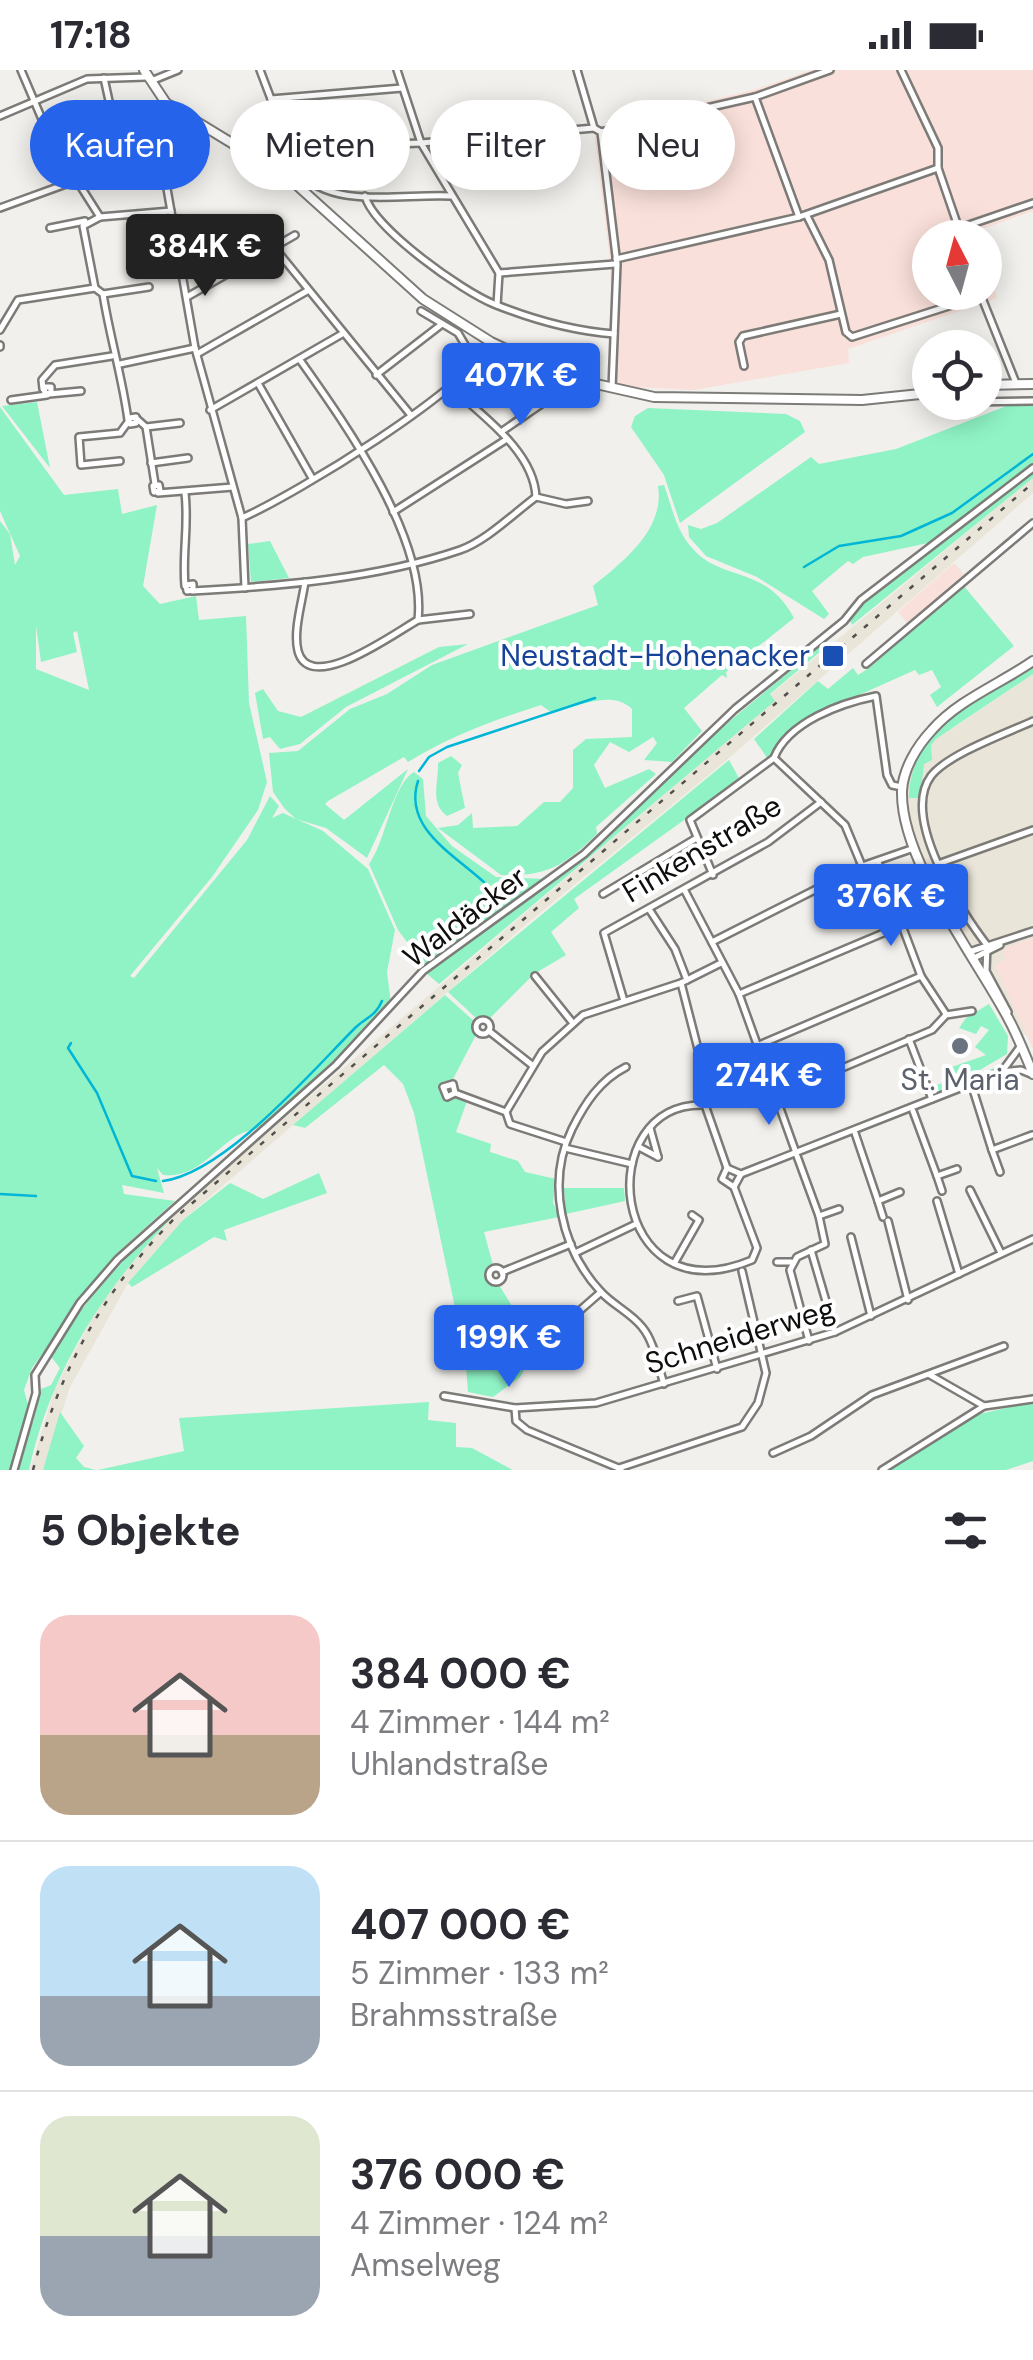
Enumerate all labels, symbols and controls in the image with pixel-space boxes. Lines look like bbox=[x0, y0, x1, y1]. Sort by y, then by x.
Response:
text: 17:18 bbox=[50, 10, 132, 60]
chip: Kaufen bbox=[30, 100, 210, 190]
chip: Mieten bbox=[230, 100, 410, 190]
chip: Filter bbox=[430, 100, 581, 190]
chip: Neu bbox=[601, 100, 735, 190]
pin: 384K € bbox=[124, 214, 286, 299]
north arrow bbox=[912, 220, 1002, 310]
map controls bbox=[912, 220, 1002, 420]
text: 384K € bbox=[148, 225, 262, 267]
button: locate bbox=[912, 330, 1002, 420]
pin: 407K € bbox=[440, 343, 602, 428]
text: 407K € bbox=[464, 354, 578, 396]
place label: Neustadt-Hohenacker bbox=[500, 636, 810, 675]
marker: Neustadt-Hohenacker bbox=[820, 643, 846, 669]
street label: Finkenstraße bbox=[615, 786, 788, 911]
street label: Waldäcker bbox=[395, 857, 534, 976]
pin: 376K € bbox=[810, 864, 972, 949]
text: 376K € bbox=[836, 875, 946, 917]
marker: St. Maria bbox=[949, 1035, 971, 1057]
pin: 274K € bbox=[688, 1043, 850, 1128]
text: 274K € bbox=[715, 1054, 823, 1096]
place label: St. Maria bbox=[900, 1060, 1020, 1099]
street label: Schneiderweg bbox=[640, 1288, 839, 1383]
pin: 199K € bbox=[428, 1305, 590, 1390]
text: 199K € bbox=[456, 1316, 562, 1358]
text: 5 Objekte bbox=[40, 1503, 240, 1558]
icon: filters bbox=[938, 1503, 993, 1558]
text: 384 000 € bbox=[350, 1646, 571, 1701]
icon: home bbox=[120, 1655, 240, 1775]
text: 4 Zimmer · 144 m² bbox=[350, 1701, 610, 1743]
text: Uhlandstraße bbox=[350, 1743, 548, 1785]
text: 407 000 € bbox=[350, 1897, 571, 1952]
icon: home bbox=[120, 1906, 240, 2026]
text: 5 Zimmer · 133 m² bbox=[350, 1952, 609, 1994]
text: Brahmsstraße bbox=[350, 1994, 558, 2036]
text: 376 000 € bbox=[350, 2147, 565, 2202]
icon: home bbox=[120, 2156, 240, 2276]
text: 4 Zimmer · 124 m² bbox=[350, 2202, 608, 2244]
text: Amselweg bbox=[350, 2244, 501, 2286]

